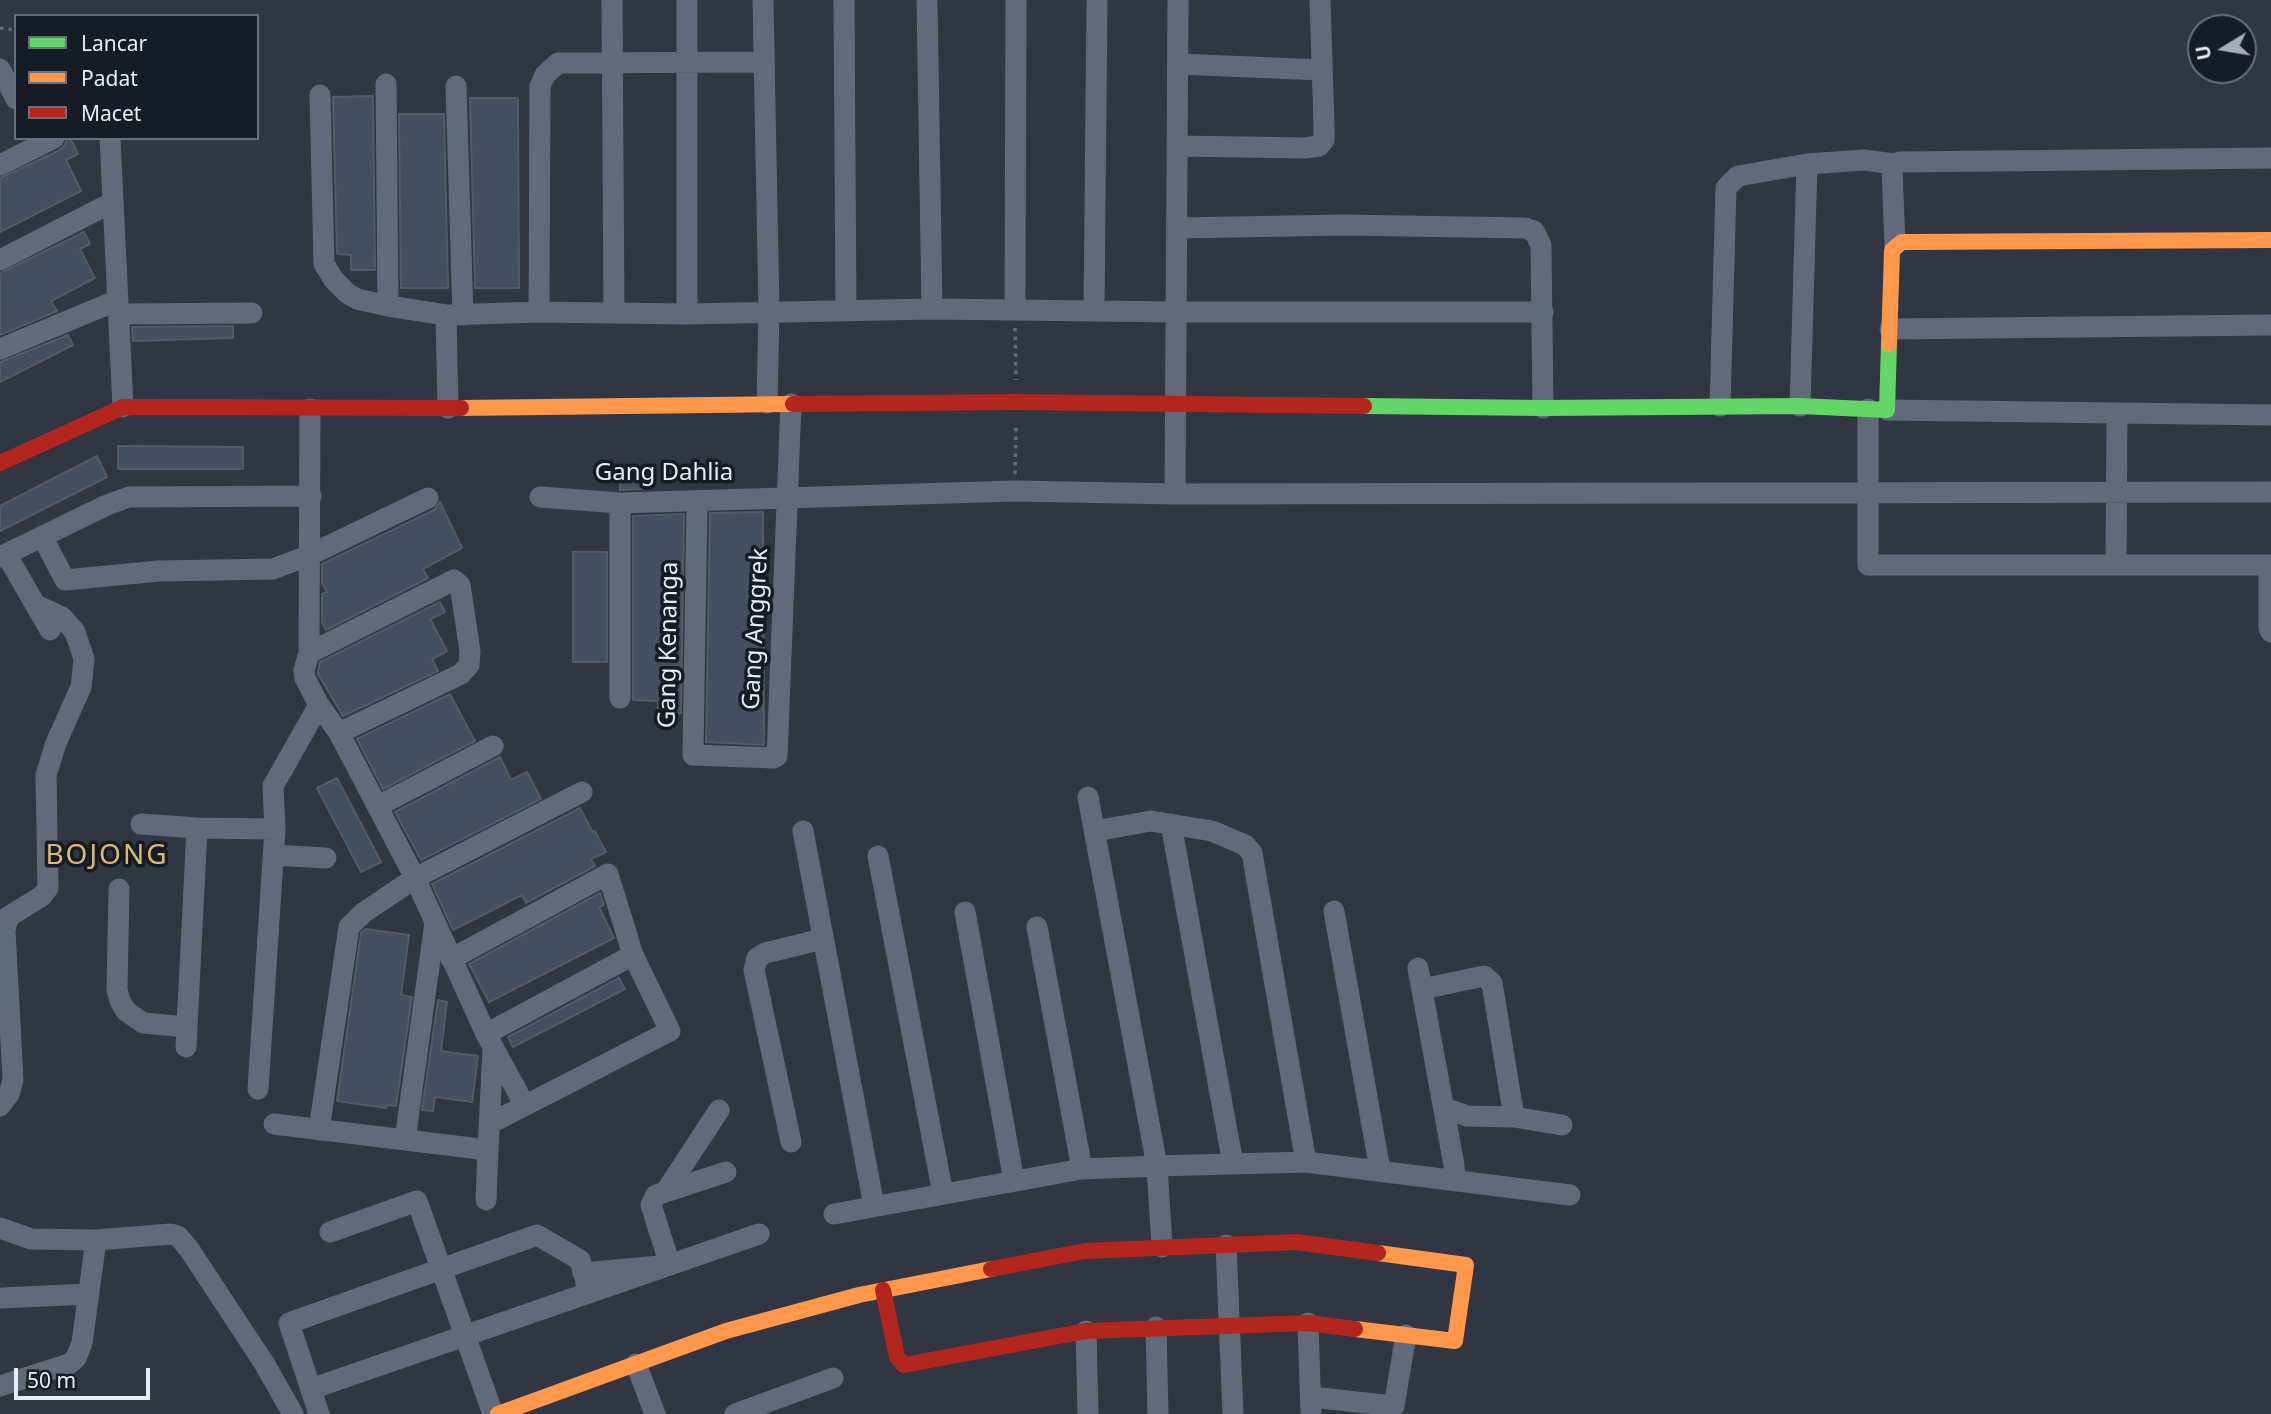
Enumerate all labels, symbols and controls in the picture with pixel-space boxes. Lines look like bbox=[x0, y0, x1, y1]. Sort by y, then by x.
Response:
legend bbox=[14, 14, 259, 140]
north arrow bbox=[2187, 14, 2257, 84]
text: Lancar bbox=[81, 29, 147, 57]
text: U bbox=[2189, 43, 2217, 62]
text: Padat bbox=[81, 64, 138, 92]
text: Macet bbox=[81, 99, 141, 127]
street label: Gang Dahlia bbox=[595, 459, 733, 487]
street label: Gang Anggrek bbox=[737, 547, 775, 711]
street label: Gang Kenanga bbox=[653, 562, 685, 728]
district label: BOJONG bbox=[46, 839, 168, 873]
scale bar bbox=[18, 1354, 154, 1398]
text: 50 m bbox=[27, 1366, 76, 1394]

